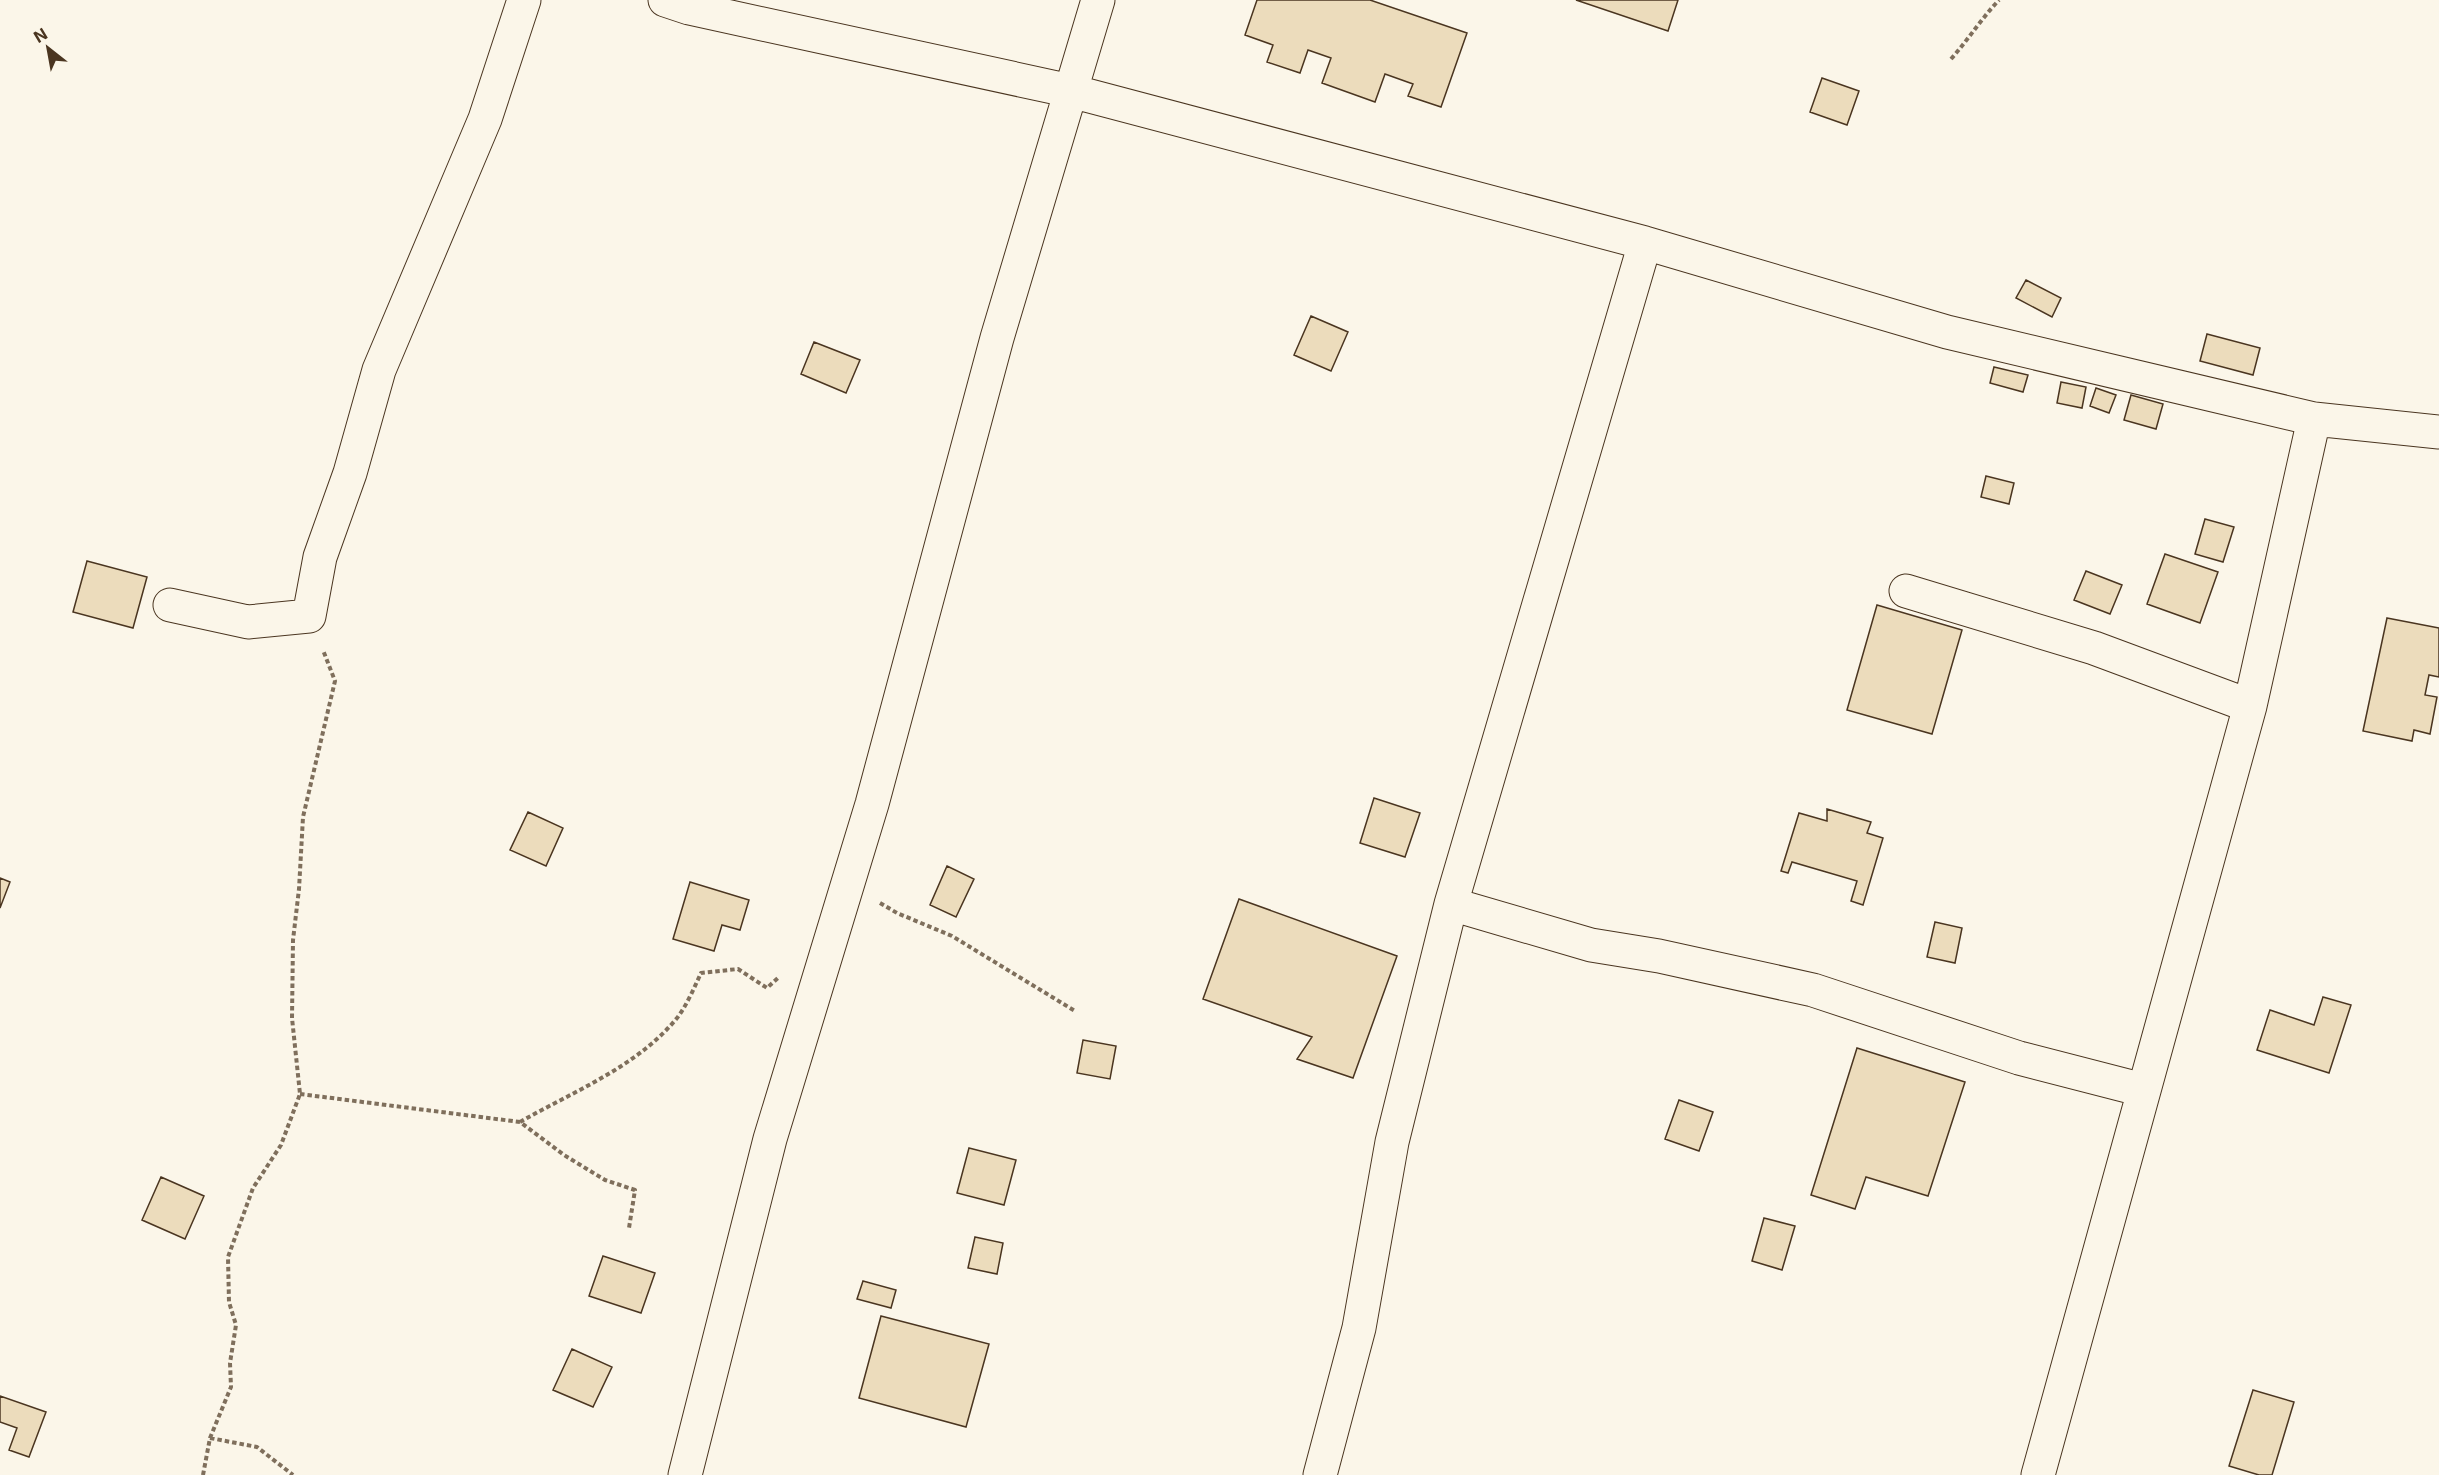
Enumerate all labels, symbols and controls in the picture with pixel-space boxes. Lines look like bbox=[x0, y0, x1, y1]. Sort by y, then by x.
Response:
north arrow bbox=[18, 18, 78, 78]
text: N bbox=[30, 23, 51, 47]

